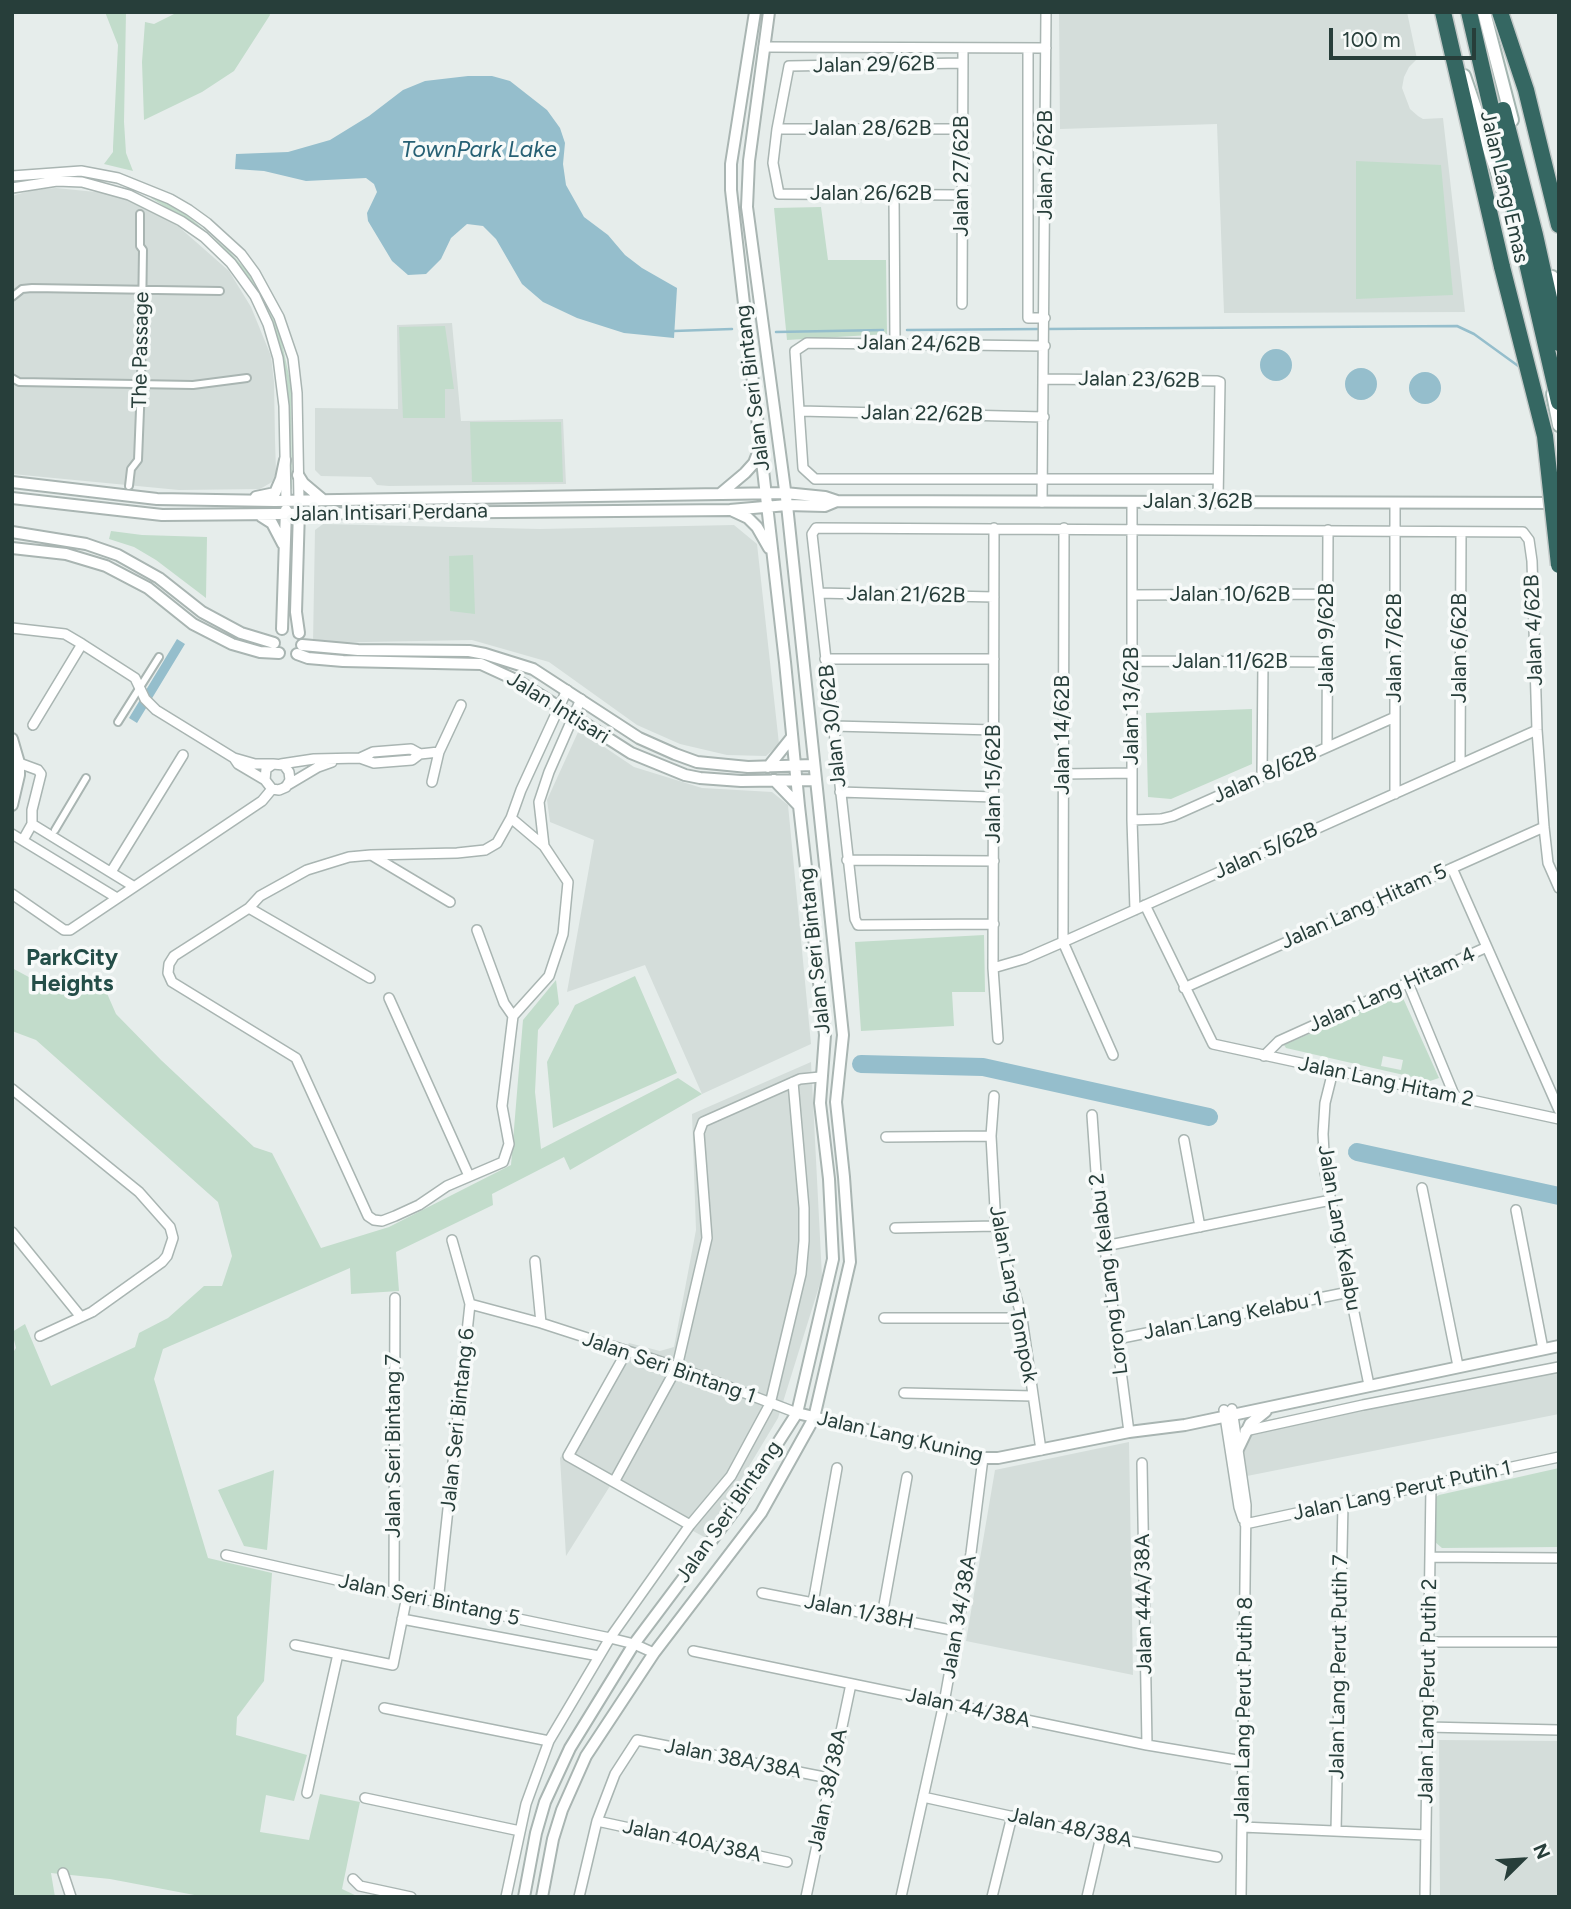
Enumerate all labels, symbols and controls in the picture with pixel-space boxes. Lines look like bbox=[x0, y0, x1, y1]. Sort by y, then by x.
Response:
scale bar bbox=[1333, 14, 1480, 58]
text: 100 m bbox=[1342, 27, 1401, 52]
street label: Jalan 29/62B bbox=[813, 51, 935, 79]
street label: Jalan Lang Emas bbox=[1474, 108, 1534, 266]
street label: Jalan 2/62B bbox=[1033, 110, 1059, 220]
street label: Jalan 27/62B bbox=[949, 115, 975, 237]
street label: Jalan 28/62B bbox=[808, 116, 932, 142]
water label: TownPark Lake bbox=[401, 136, 557, 164]
street label: Jalan 26/62B bbox=[810, 181, 932, 207]
street label: The Passage bbox=[127, 291, 155, 409]
street label: Jalan Seri Bintang bbox=[730, 303, 776, 473]
street label: Jalan 24/62B bbox=[857, 330, 981, 358]
street label: Jalan 23/62B bbox=[1078, 366, 1200, 394]
street label: Jalan 22/62B bbox=[861, 400, 983, 428]
street label: Jalan 3/62B bbox=[1143, 489, 1253, 515]
street label: Jalan Intisari Perdana bbox=[290, 499, 488, 527]
street label: Jalan 4/62B bbox=[1519, 574, 1549, 686]
street label: Jalan 21/62B bbox=[846, 581, 966, 609]
street label: Jalan 10/62B bbox=[1170, 582, 1290, 608]
street label: Jalan 9/62B bbox=[1314, 583, 1340, 693]
street label: Jalan 7/62B bbox=[1382, 593, 1408, 703]
street label: Jalan 6/62B bbox=[1447, 593, 1473, 703]
street label: Jalan 13/62B bbox=[1119, 647, 1145, 765]
street label: Jalan 11/62B bbox=[1172, 649, 1288, 675]
street label: Jalan 30/62B bbox=[814, 663, 852, 789]
street label: Jalan Intisari bbox=[502, 666, 614, 750]
street label: Jalan 14/62B bbox=[1050, 675, 1076, 795]
street label: Jalan 15/62B bbox=[981, 724, 1007, 844]
street label: Jalan 8/62B bbox=[1209, 741, 1321, 809]
street label: Jalan 5/62B bbox=[1210, 817, 1322, 885]
street label: Jalan Lang Hitam 5 bbox=[1277, 859, 1451, 955]
street label: Jalan Seri Bintang bbox=[794, 866, 836, 1036]
street label: Jalan Lang Hitam 4 bbox=[1305, 942, 1479, 1038]
district label: ParkCity Heights bbox=[26, 944, 118, 998]
street label: Jalan Lang Hitam 2 bbox=[1296, 1051, 1476, 1113]
street label: Jalan Lang Kelabu bbox=[1312, 1143, 1366, 1313]
street label: Lorong Lang Kelabu 2 bbox=[1084, 1172, 1134, 1376]
street label: Jalan Lang Tompok bbox=[983, 1203, 1043, 1385]
street label: Jalan Lang Kelabu 1 bbox=[1141, 1286, 1325, 1346]
street label: Jalan Seri Bintang 6 bbox=[436, 1327, 480, 1513]
street label: Jalan Seri Bintang 1 bbox=[579, 1327, 759, 1409]
street label: Jalan Seri Bintang 7 bbox=[381, 1354, 407, 1538]
street label: Jalan Lang Kuning bbox=[814, 1406, 986, 1468]
street label: Jalan Seri Bintang bbox=[671, 1436, 787, 1588]
street label: Jalan Lang Perut Putih 1 bbox=[1291, 1456, 1513, 1526]
street label: Jalan 44A/38A bbox=[1130, 1533, 1158, 1675]
street label: Jalan 34/38A bbox=[936, 1553, 982, 1681]
street label: Jalan Lang Perut Putih 7 bbox=[1324, 1554, 1354, 1780]
street label: Jalan Seri Bintang 5 bbox=[336, 1568, 522, 1632]
street label: Jalan Lang Perut Putih 2 bbox=[1413, 1578, 1443, 1804]
street label: Jalan 1/38H bbox=[802, 1589, 916, 1635]
street label: Jalan Lang Perut Putih 8 bbox=[1229, 1597, 1259, 1823]
street label: Jalan 44/38A bbox=[903, 1683, 1033, 1733]
street label: Jalan 38/38A bbox=[803, 1726, 853, 1854]
street label: Jalan 38A/38A bbox=[662, 1733, 804, 1785]
street label: Jalan 48/38A bbox=[1006, 1803, 1134, 1853]
street label: Jalan 40A/38A bbox=[620, 1814, 764, 1868]
north arrow bbox=[1487, 1825, 1557, 1895]
text: N bbox=[1528, 1840, 1555, 1863]

